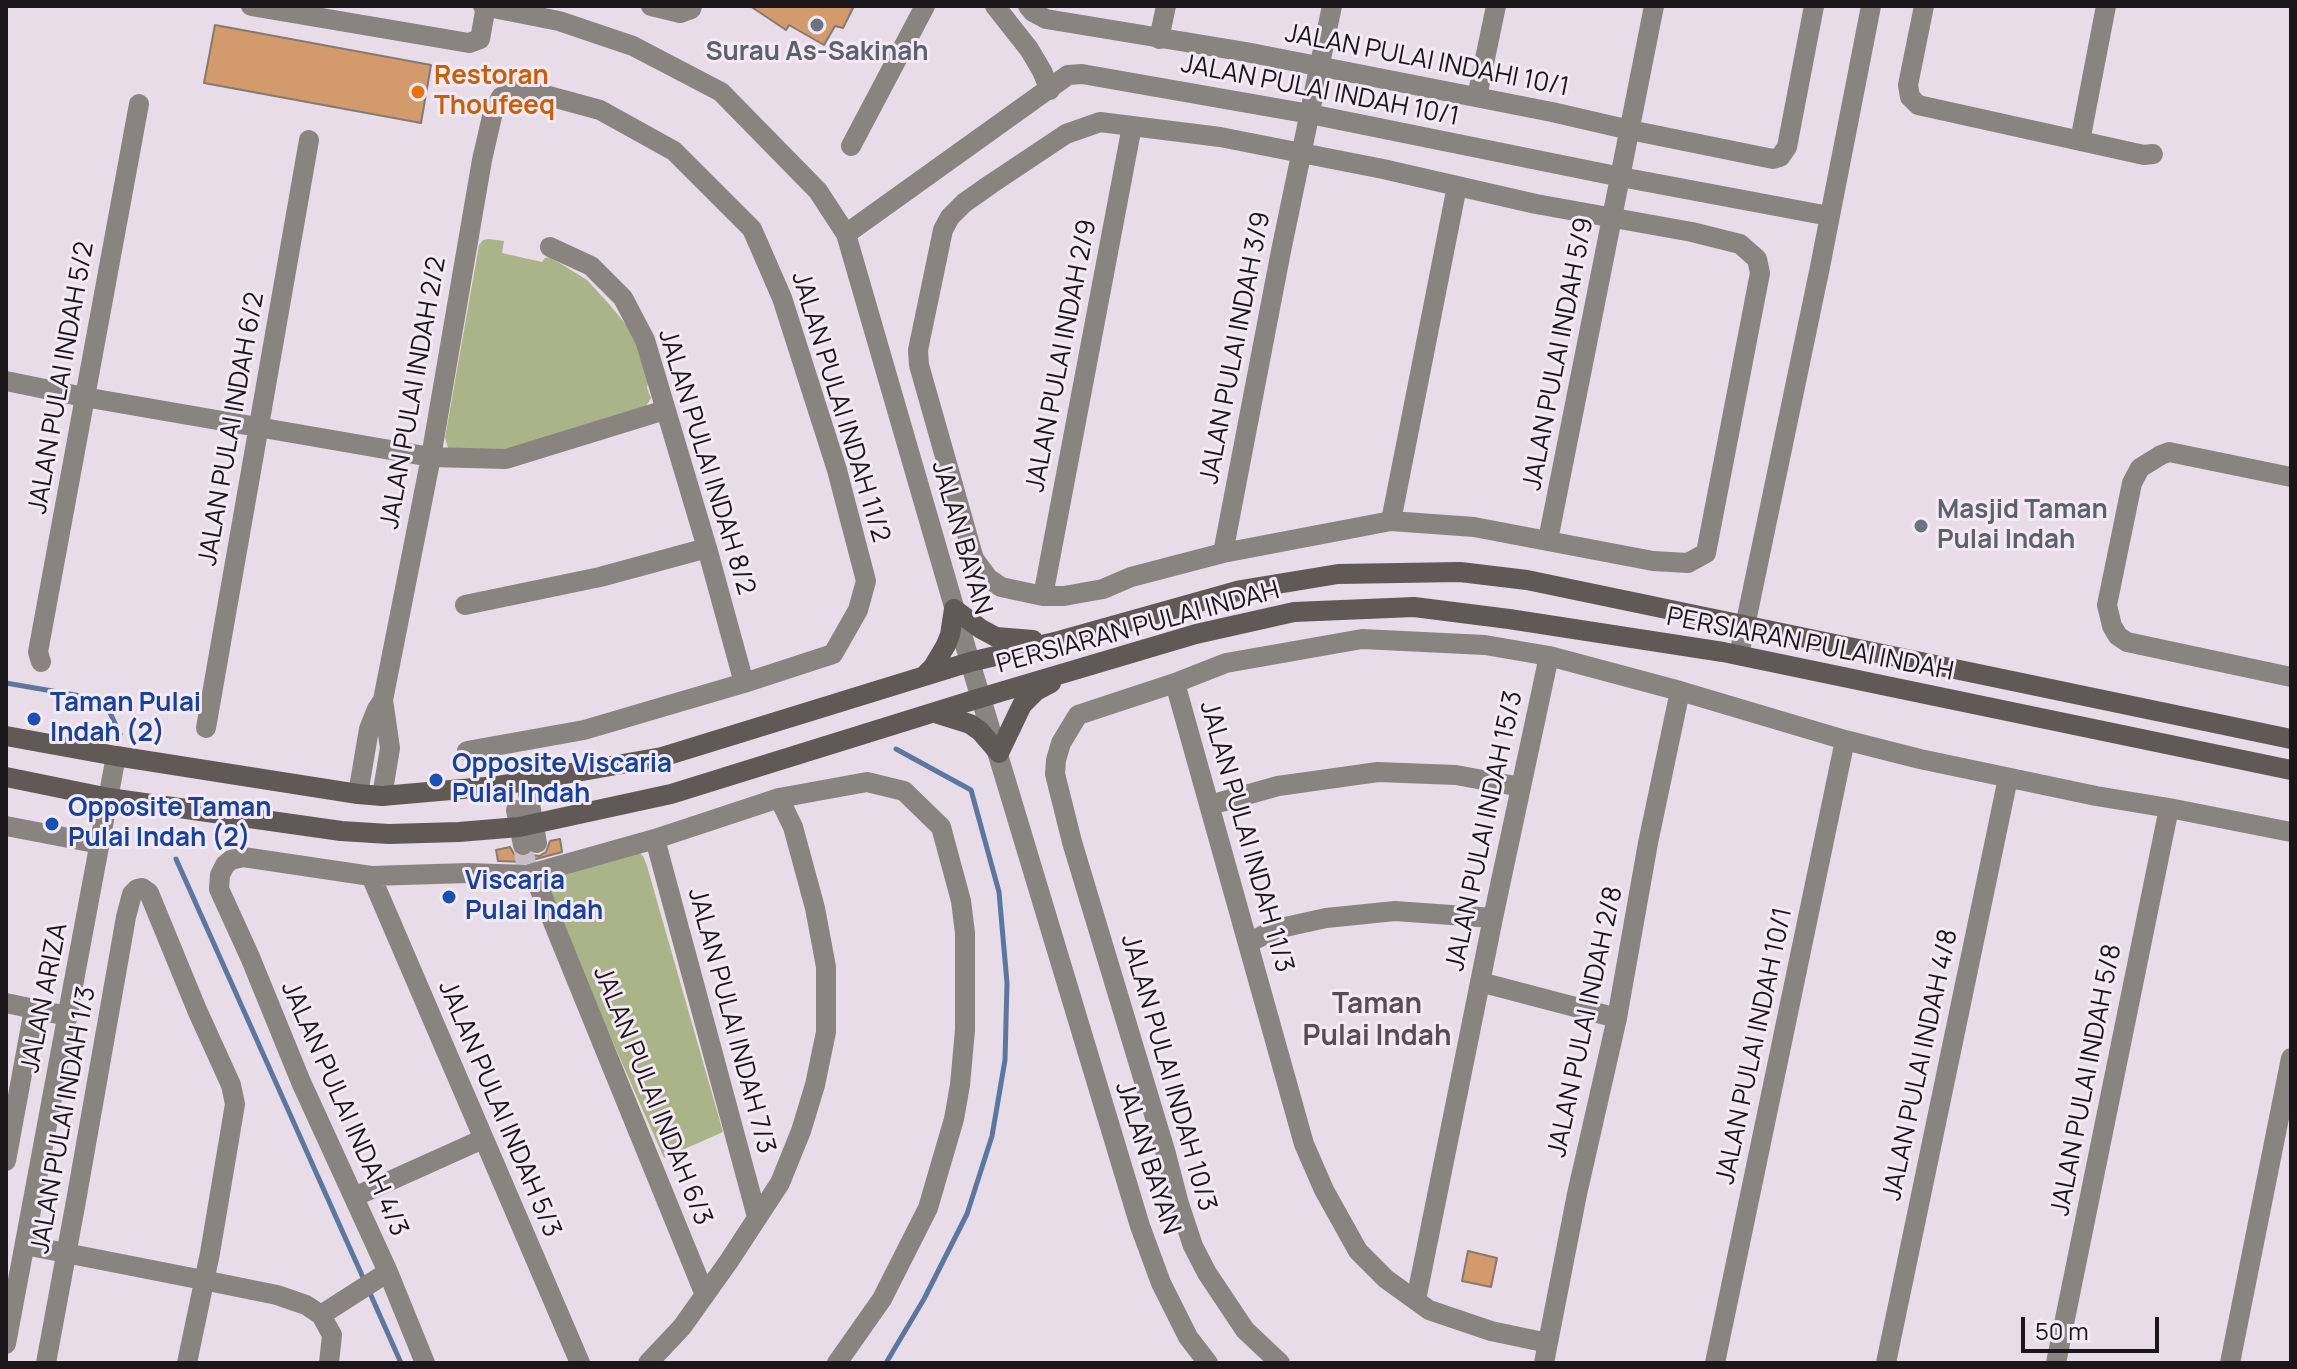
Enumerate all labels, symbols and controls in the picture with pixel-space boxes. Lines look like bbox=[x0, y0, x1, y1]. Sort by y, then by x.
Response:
marker: Surau As-Sakinah bbox=[808, 16, 826, 34]
street label: JALAN PULAI INDAHI 10/1 bbox=[1283, 18, 1571, 104]
place label: Surau As-Sakinah bbox=[705, 37, 929, 69]
street label: JALAN PULAI INDAH 10/1 bbox=[1179, 49, 1461, 133]
place label: Restoran Thoufeeq bbox=[434, 61, 555, 122]
marker: Restoran Thoufeeq bbox=[409, 83, 427, 101]
street label: JALAN PULAI INDAH 3/9 bbox=[1194, 209, 1278, 487]
street label: JALAN PULAI INDAH 5/9 bbox=[1517, 215, 1601, 493]
street label: JALAN PULAI INDAH 2/9 bbox=[1020, 217, 1104, 495]
street label: JALAN PULAI INDAH 5/2 bbox=[23, 239, 101, 517]
street label: JALAN PULAI INDAH 2/2 bbox=[375, 255, 453, 531]
street label: JALAN PULAI INDAH 11/2 bbox=[784, 268, 896, 546]
street label: JALAN PULAI INDAH 6/2 bbox=[193, 290, 271, 568]
street label: JALAN PULAI INDAH 8/2 bbox=[651, 325, 761, 599]
street label: JALAN BAYAN bbox=[924, 458, 998, 618]
place label: Masjid Taman Pulai Indah bbox=[1937, 495, 2108, 556]
marker: Masjid Taman Pulai Indah bbox=[1912, 517, 1930, 535]
street label: PERSIARAN PULAI INDAH bbox=[993, 575, 1283, 681]
street label: PERSIARAN PULAI INDAH bbox=[1664, 602, 1956, 688]
place label: Taman Pulai Indah (2) bbox=[50, 688, 201, 750]
street label: JALAN PULAI INDAH 15/3 bbox=[1440, 688, 1530, 974]
street label: JALAN PULAI INDAH 11/3 bbox=[1192, 698, 1300, 976]
marker: Taman Pulai Indah (2) bbox=[25, 710, 43, 728]
place label: Opposite Viscaria Pulai Indah bbox=[452, 749, 672, 810]
marker: Opposite Viscaria Pulai Indah bbox=[427, 771, 445, 789]
place label: Opposite Taman Pulai Indah (2) bbox=[68, 793, 272, 854]
marker: Opposite Taman Pulai Indah (2) bbox=[43, 815, 61, 833]
place label: Viscaria Pulai Indah bbox=[465, 866, 603, 928]
street label: JALAN PULAI INDAH 2/8 bbox=[1542, 884, 1630, 1160]
street label: JALAN PULAI INDAH 7/3 bbox=[681, 885, 781, 1157]
marker: Viscaria Pulai Indah bbox=[440, 888, 458, 906]
street label: JALAN PULAI INDAH 10/1 bbox=[1710, 905, 1800, 1187]
street label: JALAN ARIZA bbox=[15, 920, 75, 1076]
street label: JALAN PULAI INDAH 4/8 bbox=[1877, 927, 1965, 1203]
street label: JALAN PULAI INDAH 10/3 bbox=[1114, 931, 1222, 1215]
street label: JALAN PULAI INDAH 5/8 bbox=[2045, 941, 2129, 1219]
street label: JALAN PULAI INDAH 6/3 bbox=[586, 962, 718, 1230]
street label: JALAN PULAI INDAH 5/3 bbox=[431, 976, 567, 1242]
street label: JALAN PULAI INDAH 4/3 bbox=[274, 977, 414, 1241]
street label: JALAN PULAI INDAH 1/3 bbox=[25, 984, 103, 1256]
district label: Taman Pulai Indah bbox=[1303, 988, 1451, 1054]
street label: JALAN BAYAN bbox=[1108, 1078, 1186, 1238]
scale bar bbox=[2025, 1301, 2163, 1351]
text: 50 m bbox=[2035, 1314, 2089, 1347]

